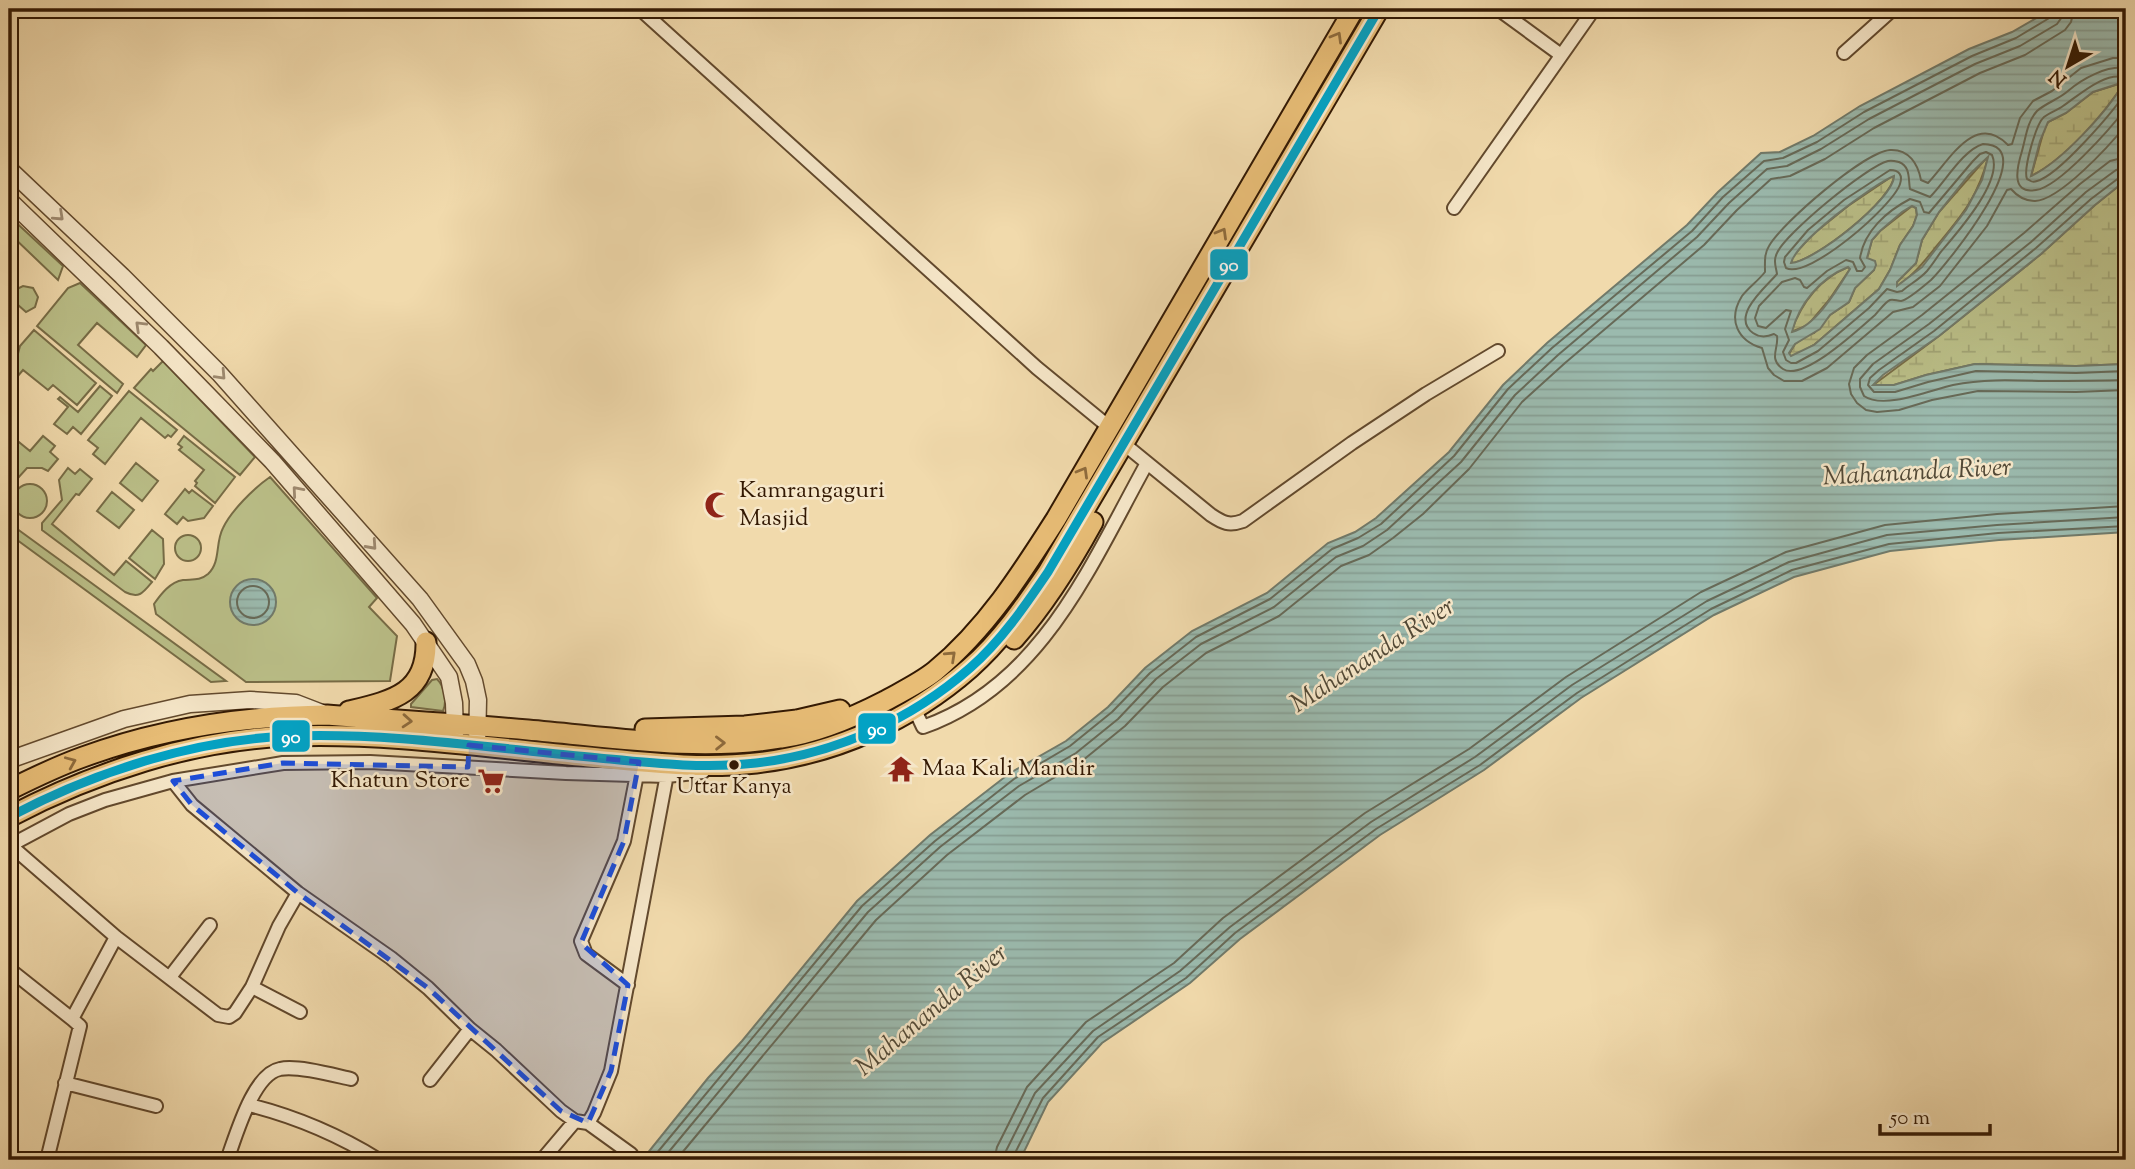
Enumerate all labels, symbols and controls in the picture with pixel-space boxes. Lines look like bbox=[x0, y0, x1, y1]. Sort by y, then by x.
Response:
one-way arrow bbox=[1329, 31, 1342, 44]
north arrow bbox=[2034, 32, 2104, 102]
text: N bbox=[2044, 62, 2073, 93]
one-way arrow bbox=[50, 208, 63, 221]
one-way arrow bbox=[1214, 228, 1227, 241]
line badge: 90 bbox=[1209, 248, 1249, 281]
text: 90 bbox=[1219, 253, 1239, 280]
one-way arrow bbox=[135, 322, 148, 335]
one-way arrow bbox=[213, 367, 225, 380]
water label: Mahananda River bbox=[1822, 450, 2012, 496]
one-way arrow bbox=[1075, 466, 1088, 479]
place label: Kamrangaguri Masjid bbox=[739, 474, 885, 536]
one-way arrow bbox=[293, 486, 305, 499]
mosque icon: Kamrangaguri Masjid bbox=[703, 490, 733, 520]
one-way arrow bbox=[364, 537, 376, 550]
water label: Mahananda River bbox=[1284, 589, 1462, 723]
one-way arrow bbox=[943, 652, 956, 664]
line badge: 90 bbox=[857, 712, 897, 745]
one-way arrow bbox=[402, 713, 413, 728]
text: 90 bbox=[867, 717, 887, 744]
line badge: 90 bbox=[271, 719, 311, 753]
text: 90 bbox=[281, 725, 301, 752]
one-way arrow bbox=[715, 735, 726, 750]
place label: Maa Kali Mandir bbox=[922, 752, 1095, 786]
temple icon: Maa Kali Mandir bbox=[886, 754, 916, 784]
one-way arrow bbox=[64, 756, 76, 770]
marker: Uttar Kanya bbox=[727, 758, 741, 772]
place label: Khatun Store bbox=[331, 764, 470, 798]
supermarket icon: Khatun Store bbox=[476, 766, 506, 796]
place label: Uttar Kanya bbox=[676, 772, 792, 804]
water label: Mahananda River bbox=[848, 936, 1016, 1086]
scale bar bbox=[1880, 1092, 1990, 1136]
text: 50 m bbox=[1889, 1104, 1930, 1134]

